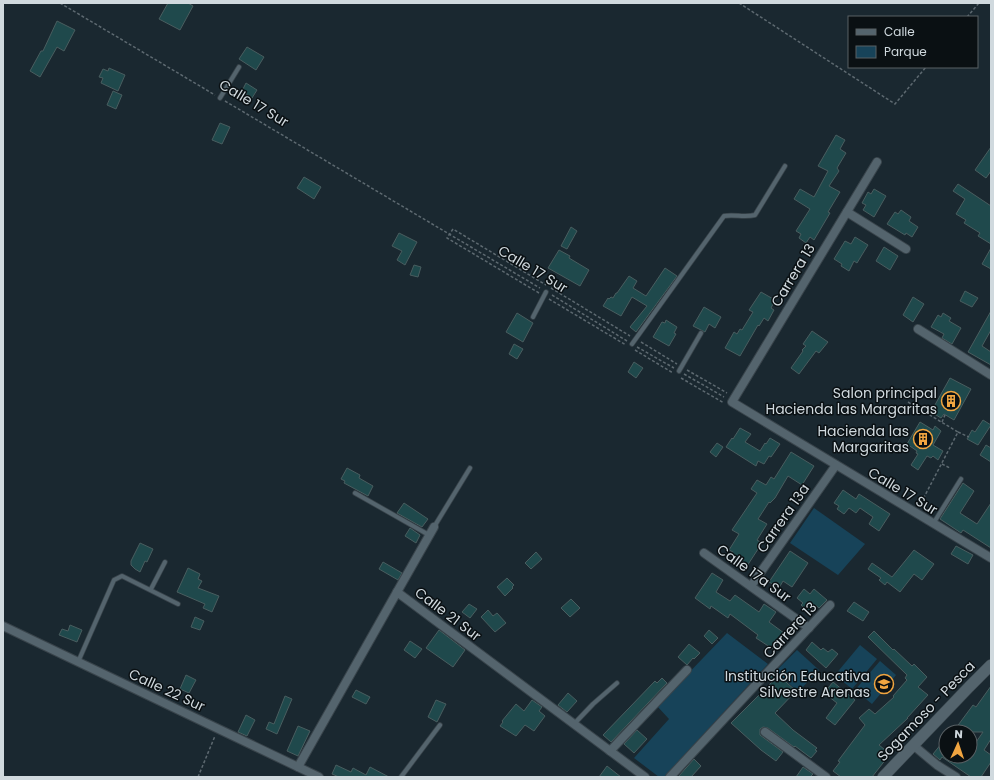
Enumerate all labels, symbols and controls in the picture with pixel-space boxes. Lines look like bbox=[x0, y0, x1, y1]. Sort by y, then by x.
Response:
legend bbox=[848, 16, 978, 68]
text: Calle bbox=[884, 23, 915, 40]
text: Parque bbox=[884, 43, 927, 60]
street label: Calle 17 Sur bbox=[215, 74, 293, 132]
street label: Calle 17 Sur bbox=[494, 240, 572, 298]
street label: Carrera 13 bbox=[766, 240, 820, 310]
place label: Salon principal Hacienda las Margaritas bbox=[765, 383, 937, 419]
building icon: Salon principal Hacienda las Margaritas bbox=[940, 390, 962, 412]
place label: Hacienda las Margaritas bbox=[817, 421, 909, 457]
building icon: Hacienda las Margaritas bbox=[912, 428, 934, 450]
street label: Calle 17 Sur bbox=[864, 462, 942, 520]
street label: Carrera 13a bbox=[752, 479, 814, 557]
street label: Calle 17a Sur bbox=[713, 539, 795, 607]
street label: Calle 21 Sur bbox=[411, 582, 485, 646]
street label: Carrera 13 bbox=[759, 597, 821, 663]
street label: Sogamoso - Pesca bbox=[873, 656, 979, 766]
street label: Calle 22 Sur bbox=[126, 664, 208, 716]
place label: Institución Educativa Silvestre Arenas bbox=[725, 666, 870, 702]
school or university icon: Institución Educativa Silvestre Arenas bbox=[873, 673, 895, 695]
north arrow bbox=[938, 724, 978, 764]
text: N bbox=[954, 726, 963, 742]

